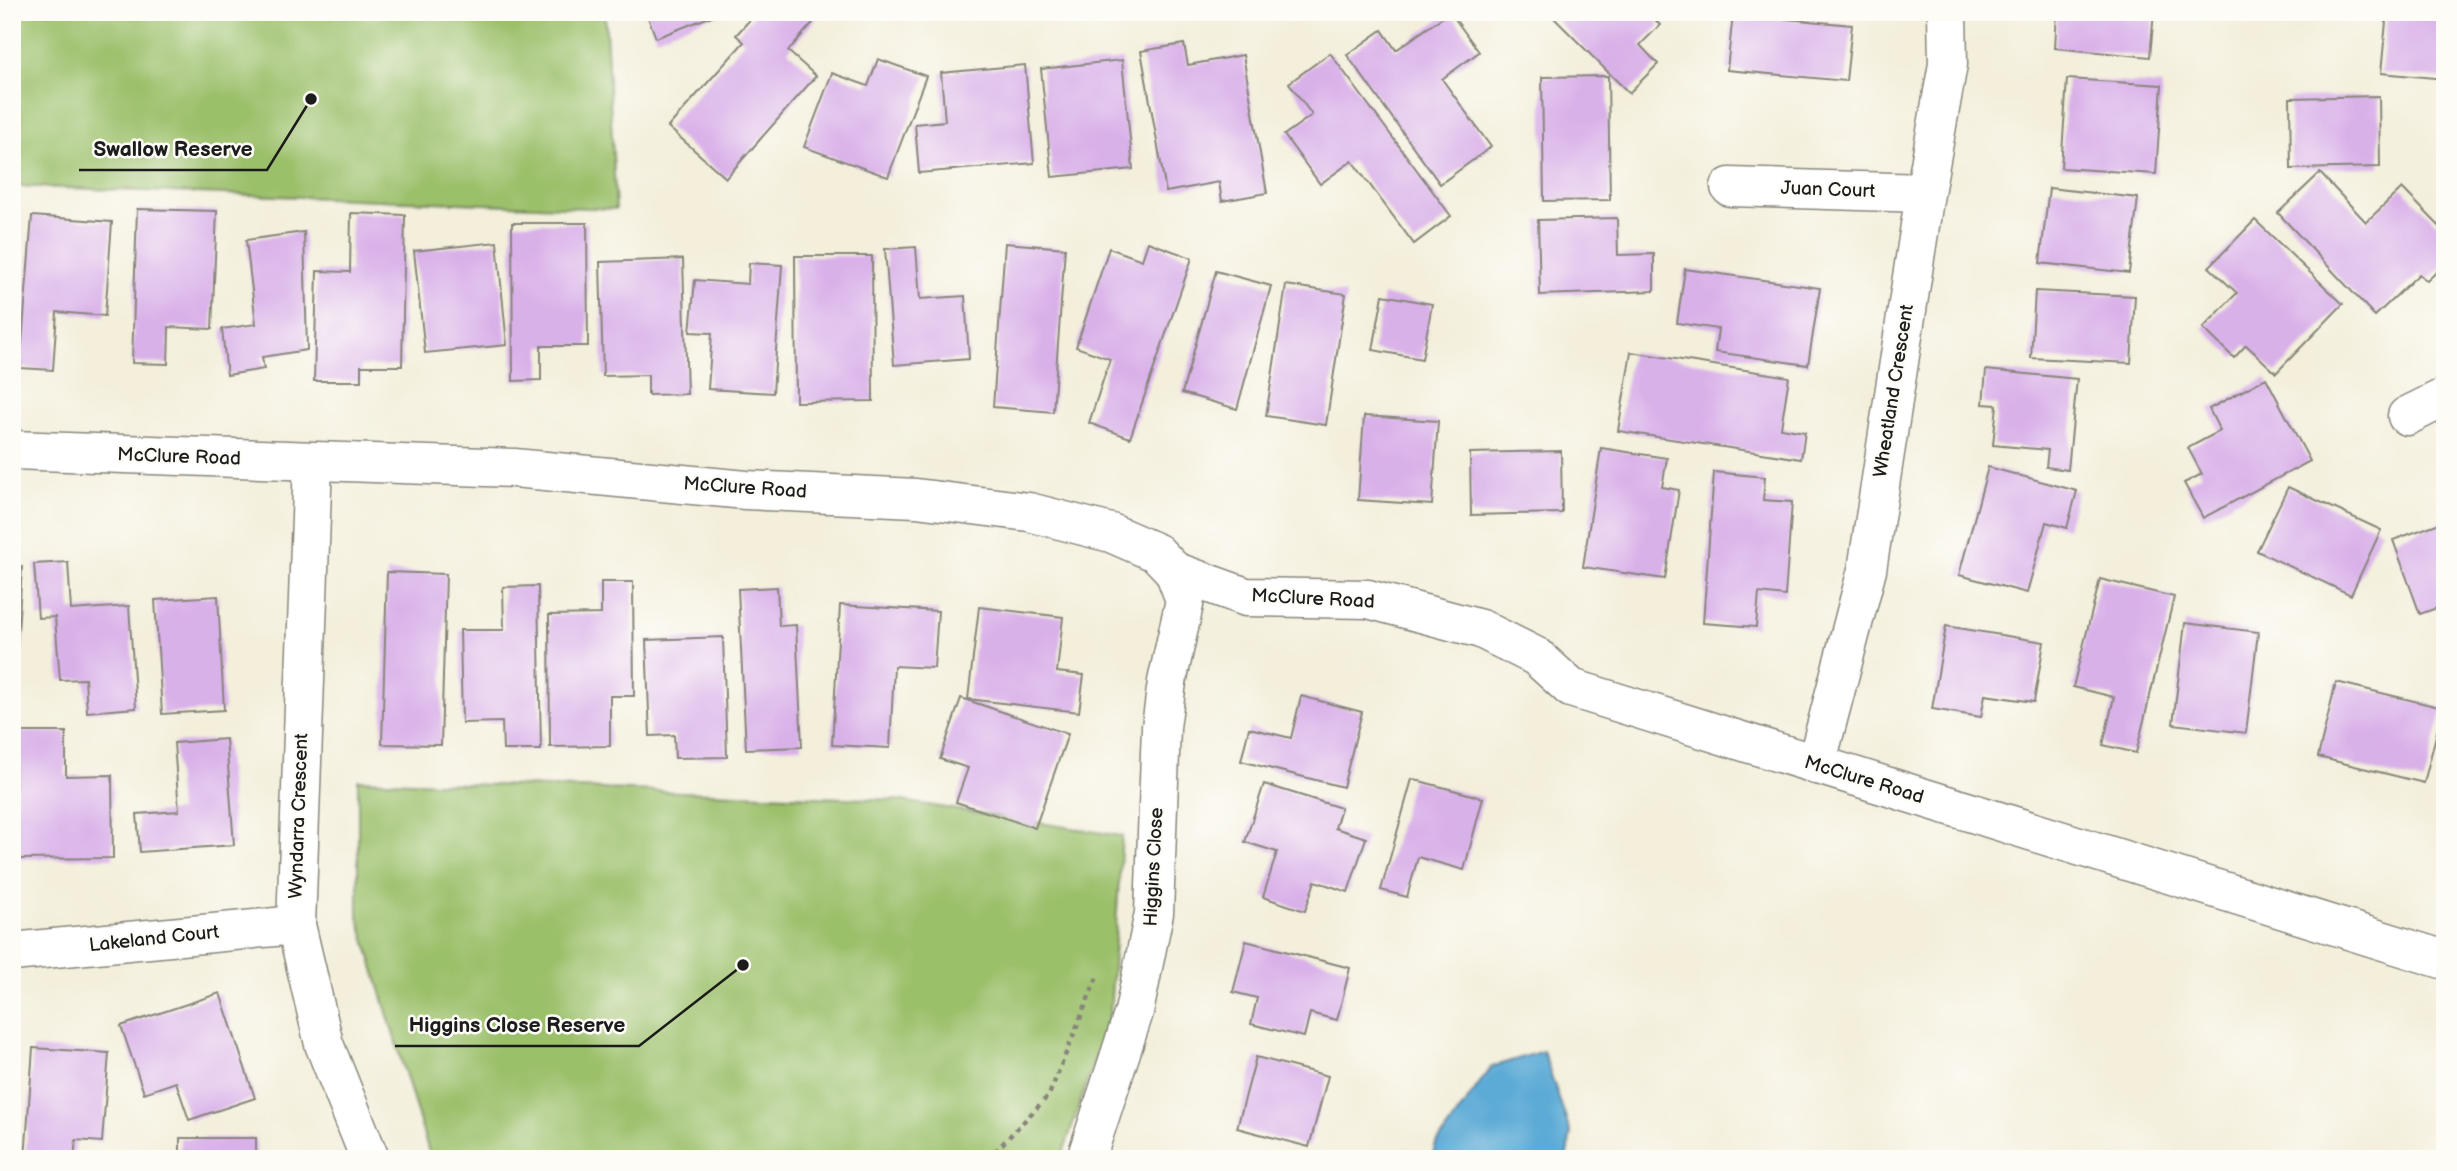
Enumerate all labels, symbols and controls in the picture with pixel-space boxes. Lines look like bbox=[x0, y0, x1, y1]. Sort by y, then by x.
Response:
callout: Swallow Reserve bbox=[79, 128, 267, 170]
text: Swallow Reserve bbox=[93, 137, 253, 162]
street label: Juan Court bbox=[1780, 177, 1876, 203]
street label: Wheatland Crescent bbox=[1869, 303, 1919, 479]
street label: McClure Road bbox=[117, 443, 241, 471]
street label: McClure Road bbox=[683, 472, 807, 504]
street label: McClure Road bbox=[1251, 584, 1375, 614]
street label: Wyndarra Crescent bbox=[285, 733, 313, 899]
street label: McClure Road bbox=[1802, 751, 1926, 809]
street label: Higgins Close bbox=[1139, 807, 1169, 927]
street label: Lakeland Court bbox=[88, 921, 220, 957]
callout: Higgins Close Reserve bbox=[395, 1004, 639, 1046]
text: Higgins Close Reserve bbox=[409, 1013, 625, 1038]

